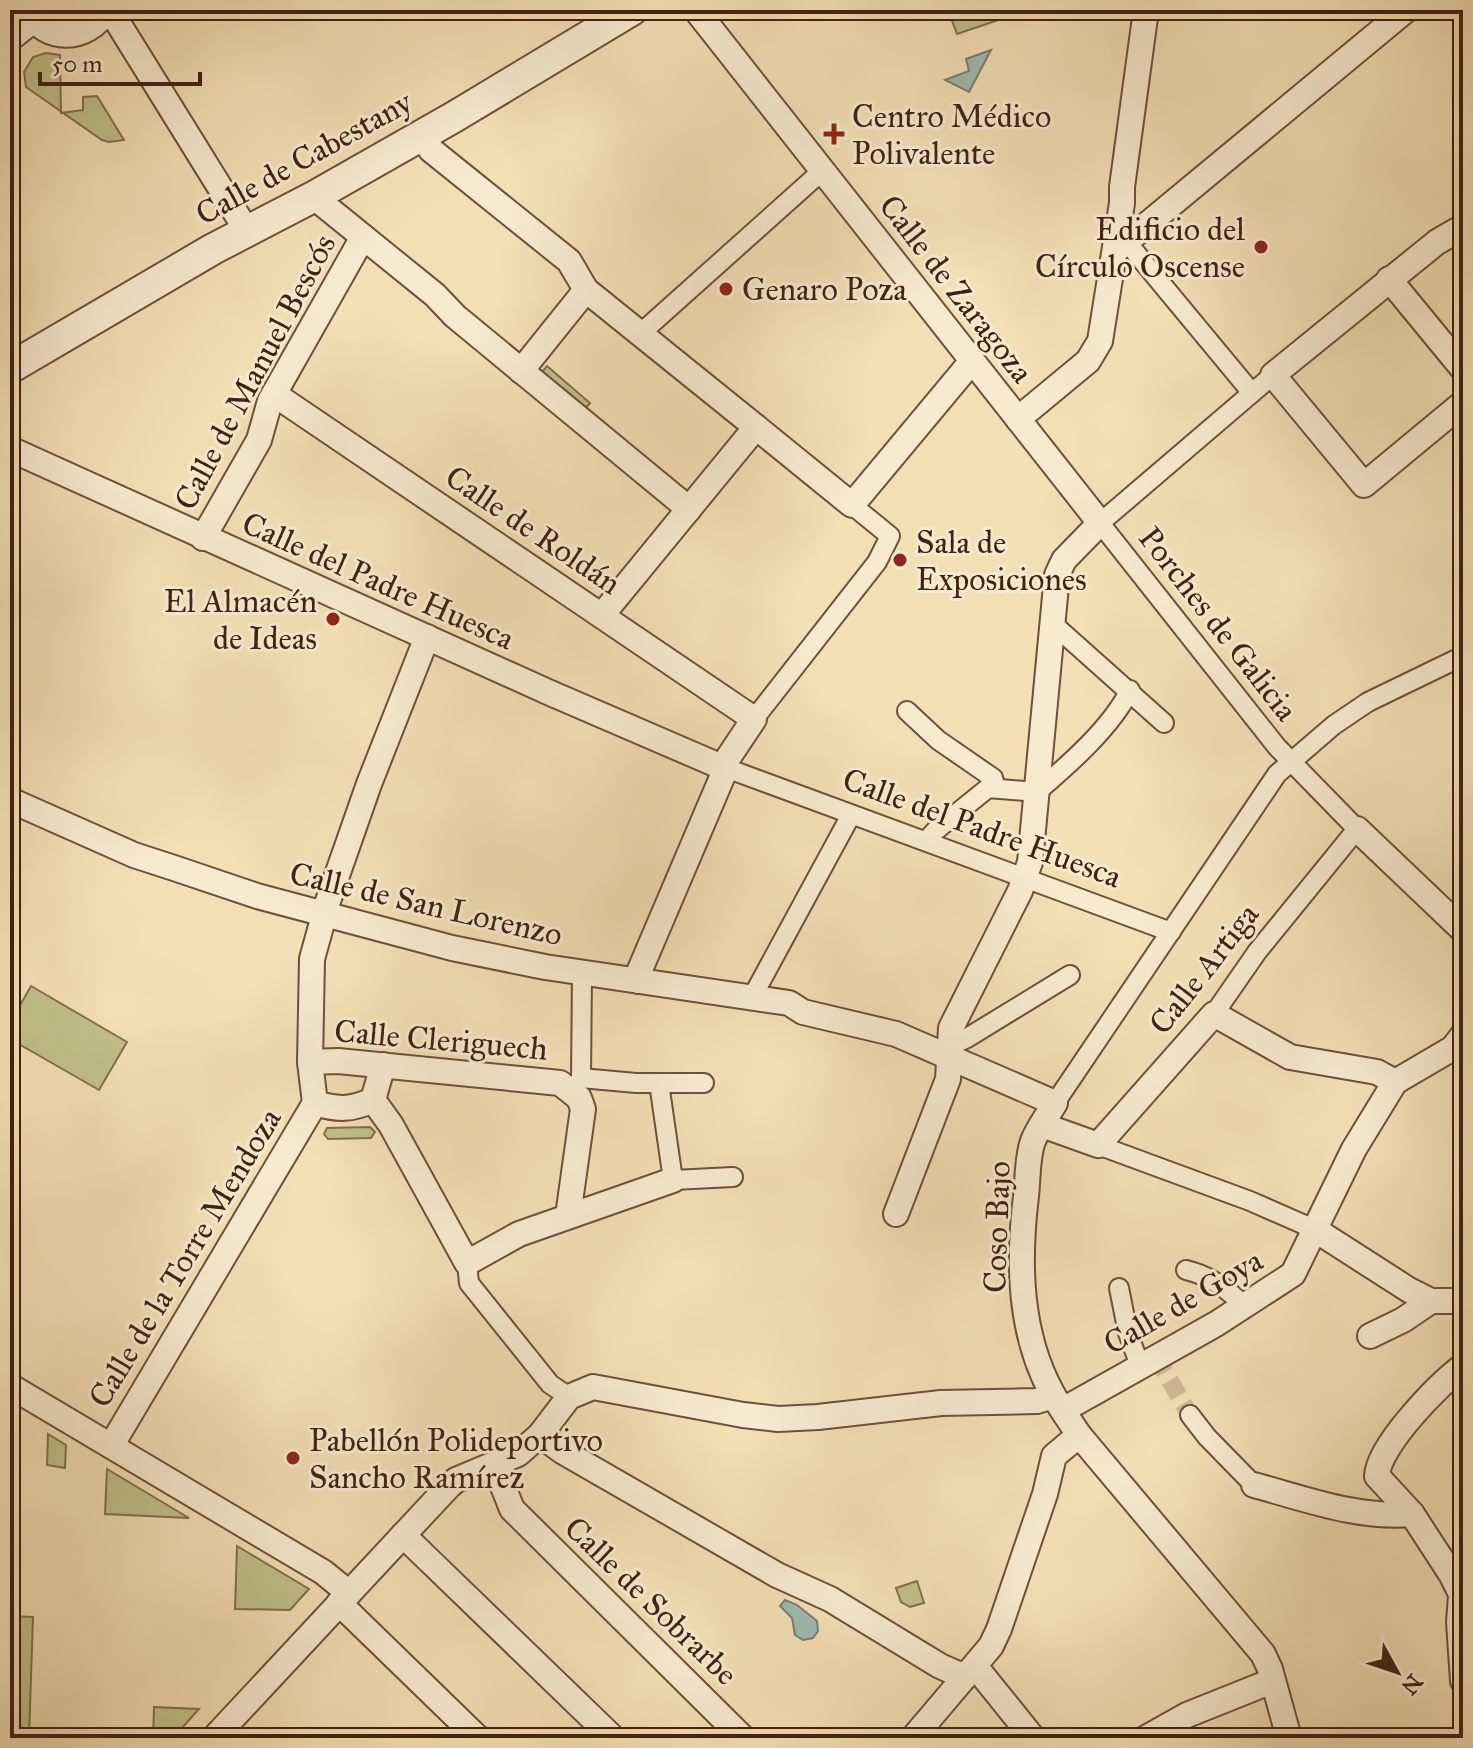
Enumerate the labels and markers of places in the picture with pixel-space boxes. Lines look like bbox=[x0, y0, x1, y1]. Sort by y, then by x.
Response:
place label: Centro Médico Polivalente bbox=[852, 97, 1051, 173]
marker: Centro Médico Polivalente bbox=[823, 123, 845, 145]
place label: Edificio del Círculo Oscense bbox=[1035, 210, 1245, 286]
marker: Edificio del Círculo Oscense bbox=[1252, 238, 1270, 256]
place label: Genaro Poza bbox=[742, 270, 907, 309]
marker: Genaro Poza bbox=[717, 280, 735, 298]
place label: Sala de Exposiciones bbox=[916, 523, 1087, 599]
marker: Sala de Exposiciones bbox=[891, 551, 909, 569]
place label: El Almacén de Ideas bbox=[164, 582, 317, 658]
marker: El Almacén de Ideas bbox=[324, 610, 342, 628]
place label: Pabellón Polideportivo Sancho Ramírez bbox=[309, 1421, 603, 1497]
marker: Pabellón Polideportivo Sancho Ramírez bbox=[284, 1449, 302, 1467]

